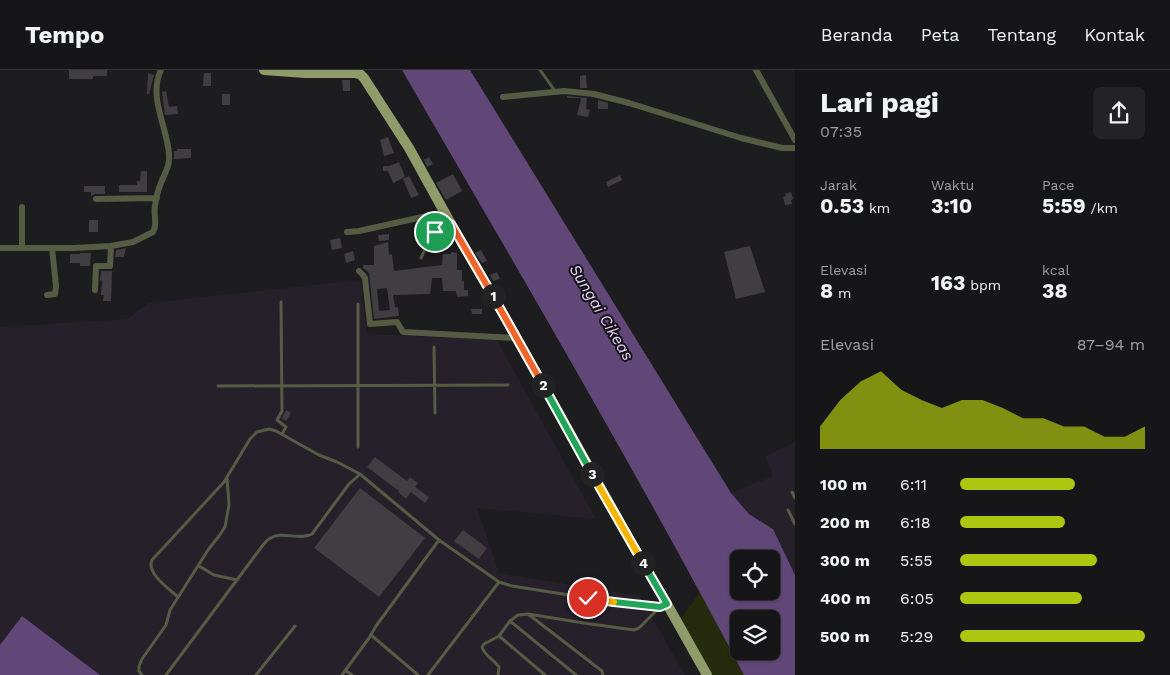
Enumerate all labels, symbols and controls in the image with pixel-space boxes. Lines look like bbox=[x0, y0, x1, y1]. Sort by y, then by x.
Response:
text: Tempo bbox=[25, 21, 104, 49]
text: Beranda bbox=[821, 24, 893, 45]
text: Peta bbox=[921, 24, 959, 45]
text: Tentang bbox=[987, 24, 1056, 45]
text: Kontak bbox=[1084, 24, 1145, 45]
text: Lari pagi bbox=[820, 86, 939, 119]
button: share bbox=[1093, 87, 1145, 139]
text: 07:35 bbox=[820, 122, 862, 141]
text: Jarak bbox=[820, 177, 857, 193]
text: Waktu bbox=[931, 177, 974, 193]
text: Pace bbox=[1042, 177, 1074, 193]
text: 0.53 bbox=[820, 193, 864, 218]
text: 3:10 bbox=[931, 193, 972, 218]
text: 5:59 bbox=[1042, 193, 1086, 218]
text: km bbox=[864, 200, 890, 216]
text: /km bbox=[1086, 200, 1118, 216]
pin bbox=[414, 211, 456, 253]
icon: arrive bbox=[421, 218, 449, 246]
water label: Sungai Cikeas bbox=[565, 261, 638, 364]
text: Elevasi bbox=[820, 262, 867, 278]
text: kcal bbox=[1042, 262, 1070, 278]
text: 163 bbox=[931, 270, 965, 295]
text: bpm bbox=[965, 277, 1001, 293]
text: 8 bbox=[820, 278, 833, 303]
text: 38 bbox=[1042, 278, 1068, 303]
pin: 1 bbox=[480, 284, 506, 308]
text: m bbox=[833, 285, 851, 301]
text: 1 bbox=[490, 288, 497, 304]
text: Elevasi bbox=[820, 335, 874, 354]
text: 87–94 m bbox=[1077, 335, 1145, 354]
pin: 2 bbox=[530, 372, 556, 398]
text: 2 bbox=[539, 377, 548, 393]
pin: 3 bbox=[580, 462, 604, 486]
text: 3 bbox=[588, 466, 597, 482]
text: 100 m bbox=[820, 475, 867, 494]
text: 6:11 bbox=[900, 475, 927, 494]
text: 200 m bbox=[820, 513, 870, 532]
text: 6:18 bbox=[900, 513, 931, 532]
pin: 4 bbox=[630, 550, 656, 576]
map controls bbox=[730, 550, 780, 660]
button: locate bbox=[730, 550, 780, 600]
text: 300 m bbox=[820, 551, 870, 570]
text: 5:55 bbox=[900, 551, 933, 570]
text: 4 bbox=[639, 555, 648, 571]
pin bbox=[567, 577, 609, 619]
icon: check bbox=[574, 584, 602, 612]
text: 400 m bbox=[820, 589, 871, 608]
text: 6:05 bbox=[900, 589, 934, 608]
button: layers bbox=[730, 610, 780, 660]
text: 500 m bbox=[820, 627, 870, 646]
text: 5:29 bbox=[900, 627, 933, 646]

